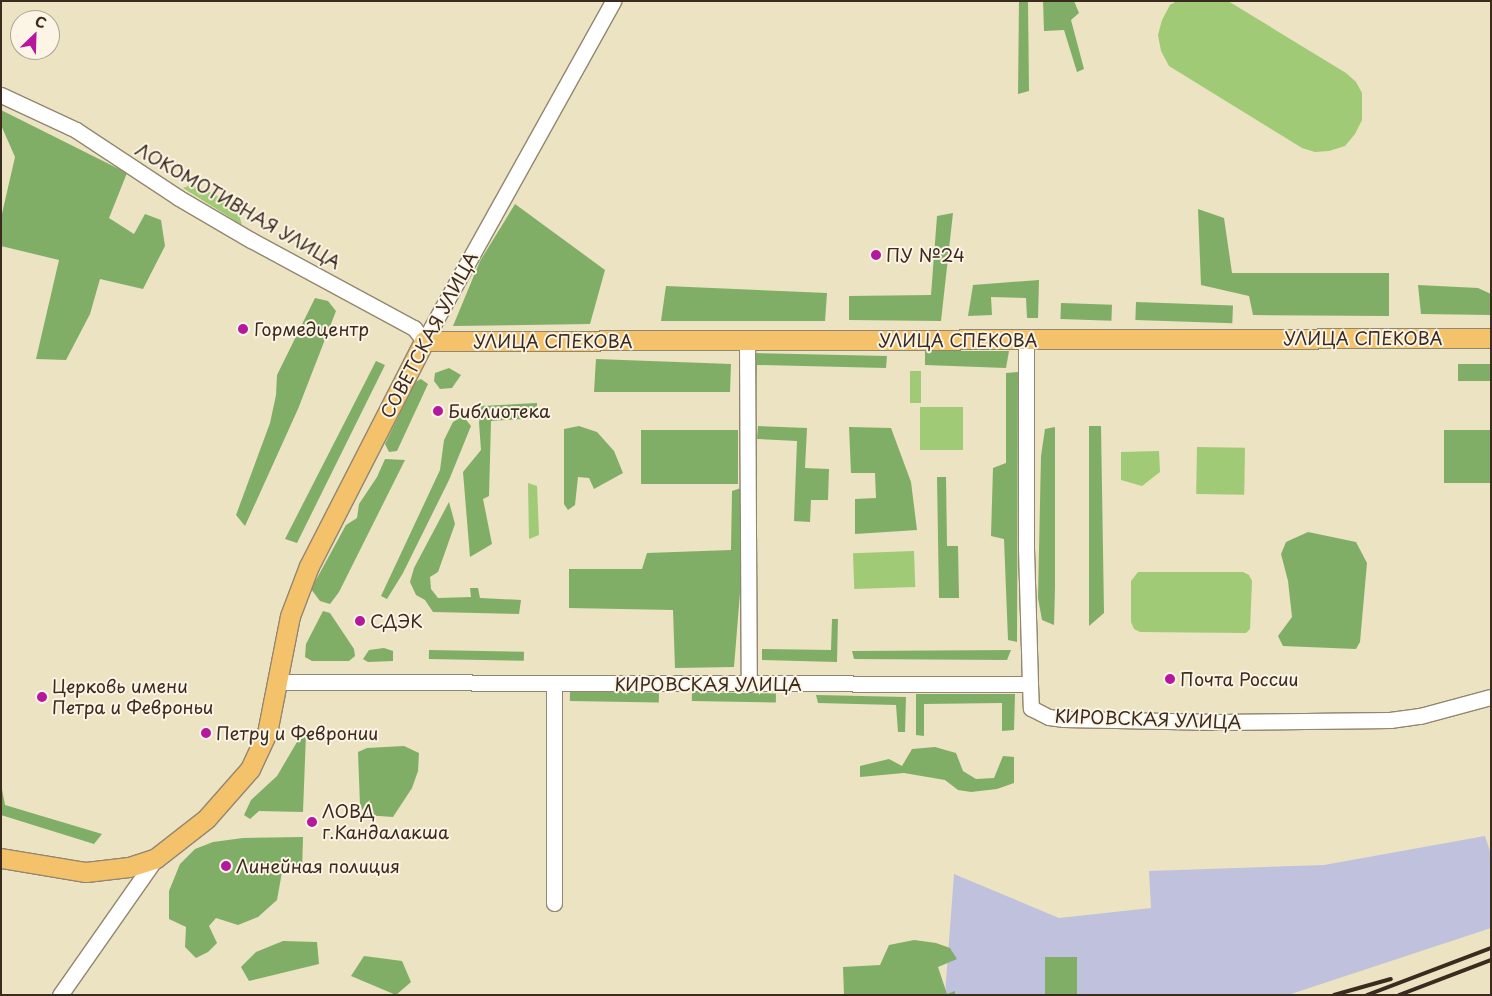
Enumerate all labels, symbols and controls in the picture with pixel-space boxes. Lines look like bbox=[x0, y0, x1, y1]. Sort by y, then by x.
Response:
north arrow bbox=[10, 10, 60, 60]
text: С bbox=[32, 10, 50, 33]
street label: ЛОКОМОТИВНАЯ УЛИЦА bbox=[132, 138, 344, 274]
place label: ПУ №24 bbox=[886, 244, 965, 266]
street label: СОВЕТСКАЯ УЛИЦА bbox=[376, 248, 482, 422]
marker: ПУ №24 bbox=[870, 249, 882, 261]
place label: Гормедцентр bbox=[254, 318, 369, 340]
marker: Гормедцентр bbox=[236, 322, 250, 336]
street label: УЛИЦА СПЕКОВА bbox=[1283, 327, 1443, 349]
street label: УЛИЦА СПЕКОВА bbox=[878, 329, 1038, 351]
street label: УЛИЦА СПЕКОВА bbox=[473, 330, 633, 352]
place label: Библиотека bbox=[448, 400, 550, 422]
marker: Библиотека bbox=[432, 405, 444, 417]
place label: СДЭК bbox=[370, 610, 423, 632]
marker: СДЭК bbox=[354, 615, 366, 627]
place label: Почта России bbox=[1180, 668, 1300, 690]
street label: КИРОВСКАЯ УЛИЦА bbox=[614, 673, 802, 695]
marker: Почта России bbox=[1164, 673, 1176, 685]
place label: Церковь имени Петра и Февроньи bbox=[52, 676, 215, 719]
marker: Церковь имени Петра и Февроньи bbox=[36, 691, 48, 703]
street label: КИРОВСКАЯ УЛИЦА bbox=[1054, 705, 1242, 733]
place label: Петру и Февронии bbox=[216, 722, 380, 744]
marker: Петру и Февронии bbox=[200, 727, 212, 739]
place label: ЛОВД г.Кандалакша bbox=[322, 801, 449, 844]
marker: ЛОВД г.Кандалакша bbox=[306, 816, 318, 828]
place label: Линейная полиция bbox=[236, 855, 400, 877]
marker: Линейная полиция bbox=[220, 860, 232, 872]

